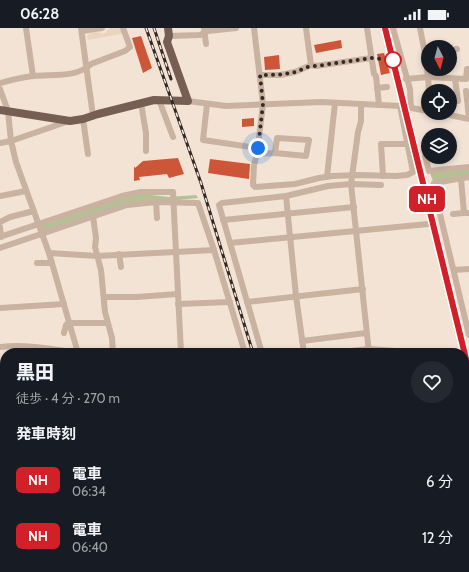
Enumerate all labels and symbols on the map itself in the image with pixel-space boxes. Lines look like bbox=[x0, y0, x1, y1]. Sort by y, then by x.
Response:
north arrow bbox=[421, 40, 457, 76]
unlabelled marker bbox=[384, 51, 402, 69]
your location bbox=[248, 138, 268, 158]
line badge: NH bbox=[409, 186, 445, 212]

